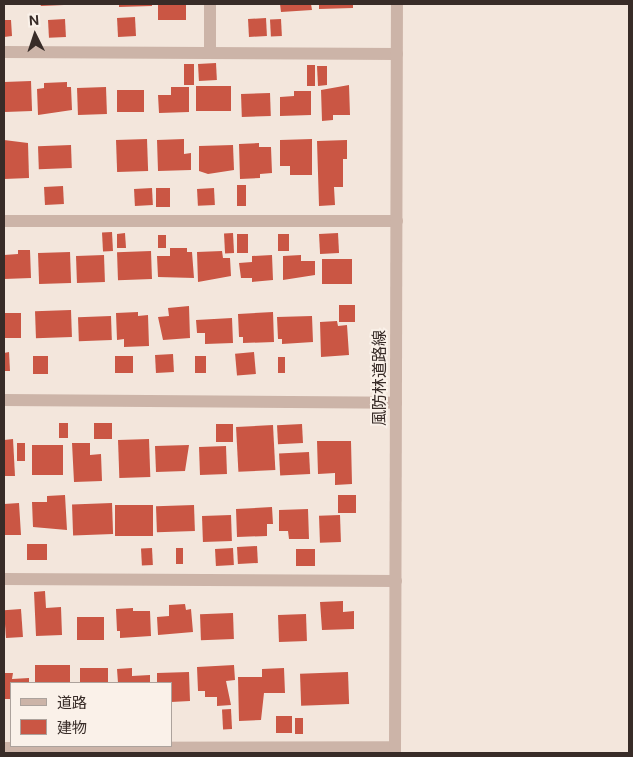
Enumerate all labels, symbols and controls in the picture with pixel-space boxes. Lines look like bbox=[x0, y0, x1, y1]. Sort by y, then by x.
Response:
north arrow bbox=[10, 10, 60, 60]
text: N bbox=[28, 11, 40, 29]
street label: 風防林道路線 bbox=[370, 330, 390, 426]
legend bbox=[10, 682, 172, 747]
text: 道路 bbox=[57, 693, 87, 713]
text: 建物 bbox=[57, 718, 87, 738]

